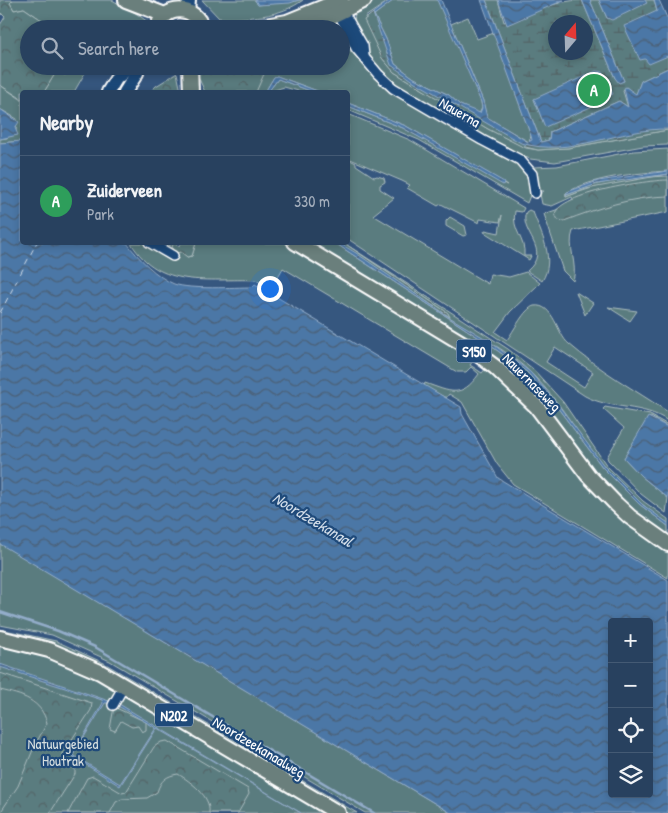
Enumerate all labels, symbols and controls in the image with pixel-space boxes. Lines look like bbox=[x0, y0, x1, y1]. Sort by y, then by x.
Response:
north arrow bbox=[548, 15, 593, 60]
search box bbox=[20, 20, 350, 75]
icon: search bbox=[38, 34, 66, 62]
text: Search here bbox=[78, 35, 159, 61]
pin: A bbox=[578, 71, 610, 109]
street label: Nauerna bbox=[436, 92, 485, 132]
text: Nearby bbox=[40, 108, 93, 137]
text: Zuiderveen bbox=[87, 177, 162, 203]
text: A bbox=[52, 190, 60, 212]
text: 330 m bbox=[294, 190, 330, 212]
text: Park bbox=[87, 203, 114, 225]
your location bbox=[257, 276, 283, 302]
road number: S150 bbox=[456, 340, 492, 362]
street label: Nauernaseweg bbox=[498, 348, 566, 416]
water label: Noordzeekanaal bbox=[269, 486, 358, 552]
map controls bbox=[608, 618, 653, 798]
button: + bbox=[608, 618, 653, 663]
button: − bbox=[608, 663, 653, 708]
road number: N202 bbox=[155, 704, 193, 726]
button: locate bbox=[608, 708, 653, 753]
street label: Noordzeekanaalweg bbox=[209, 711, 309, 783]
park label: Natuurgebied Houtrak bbox=[28, 733, 99, 771]
button: layers bbox=[608, 753, 653, 798]

